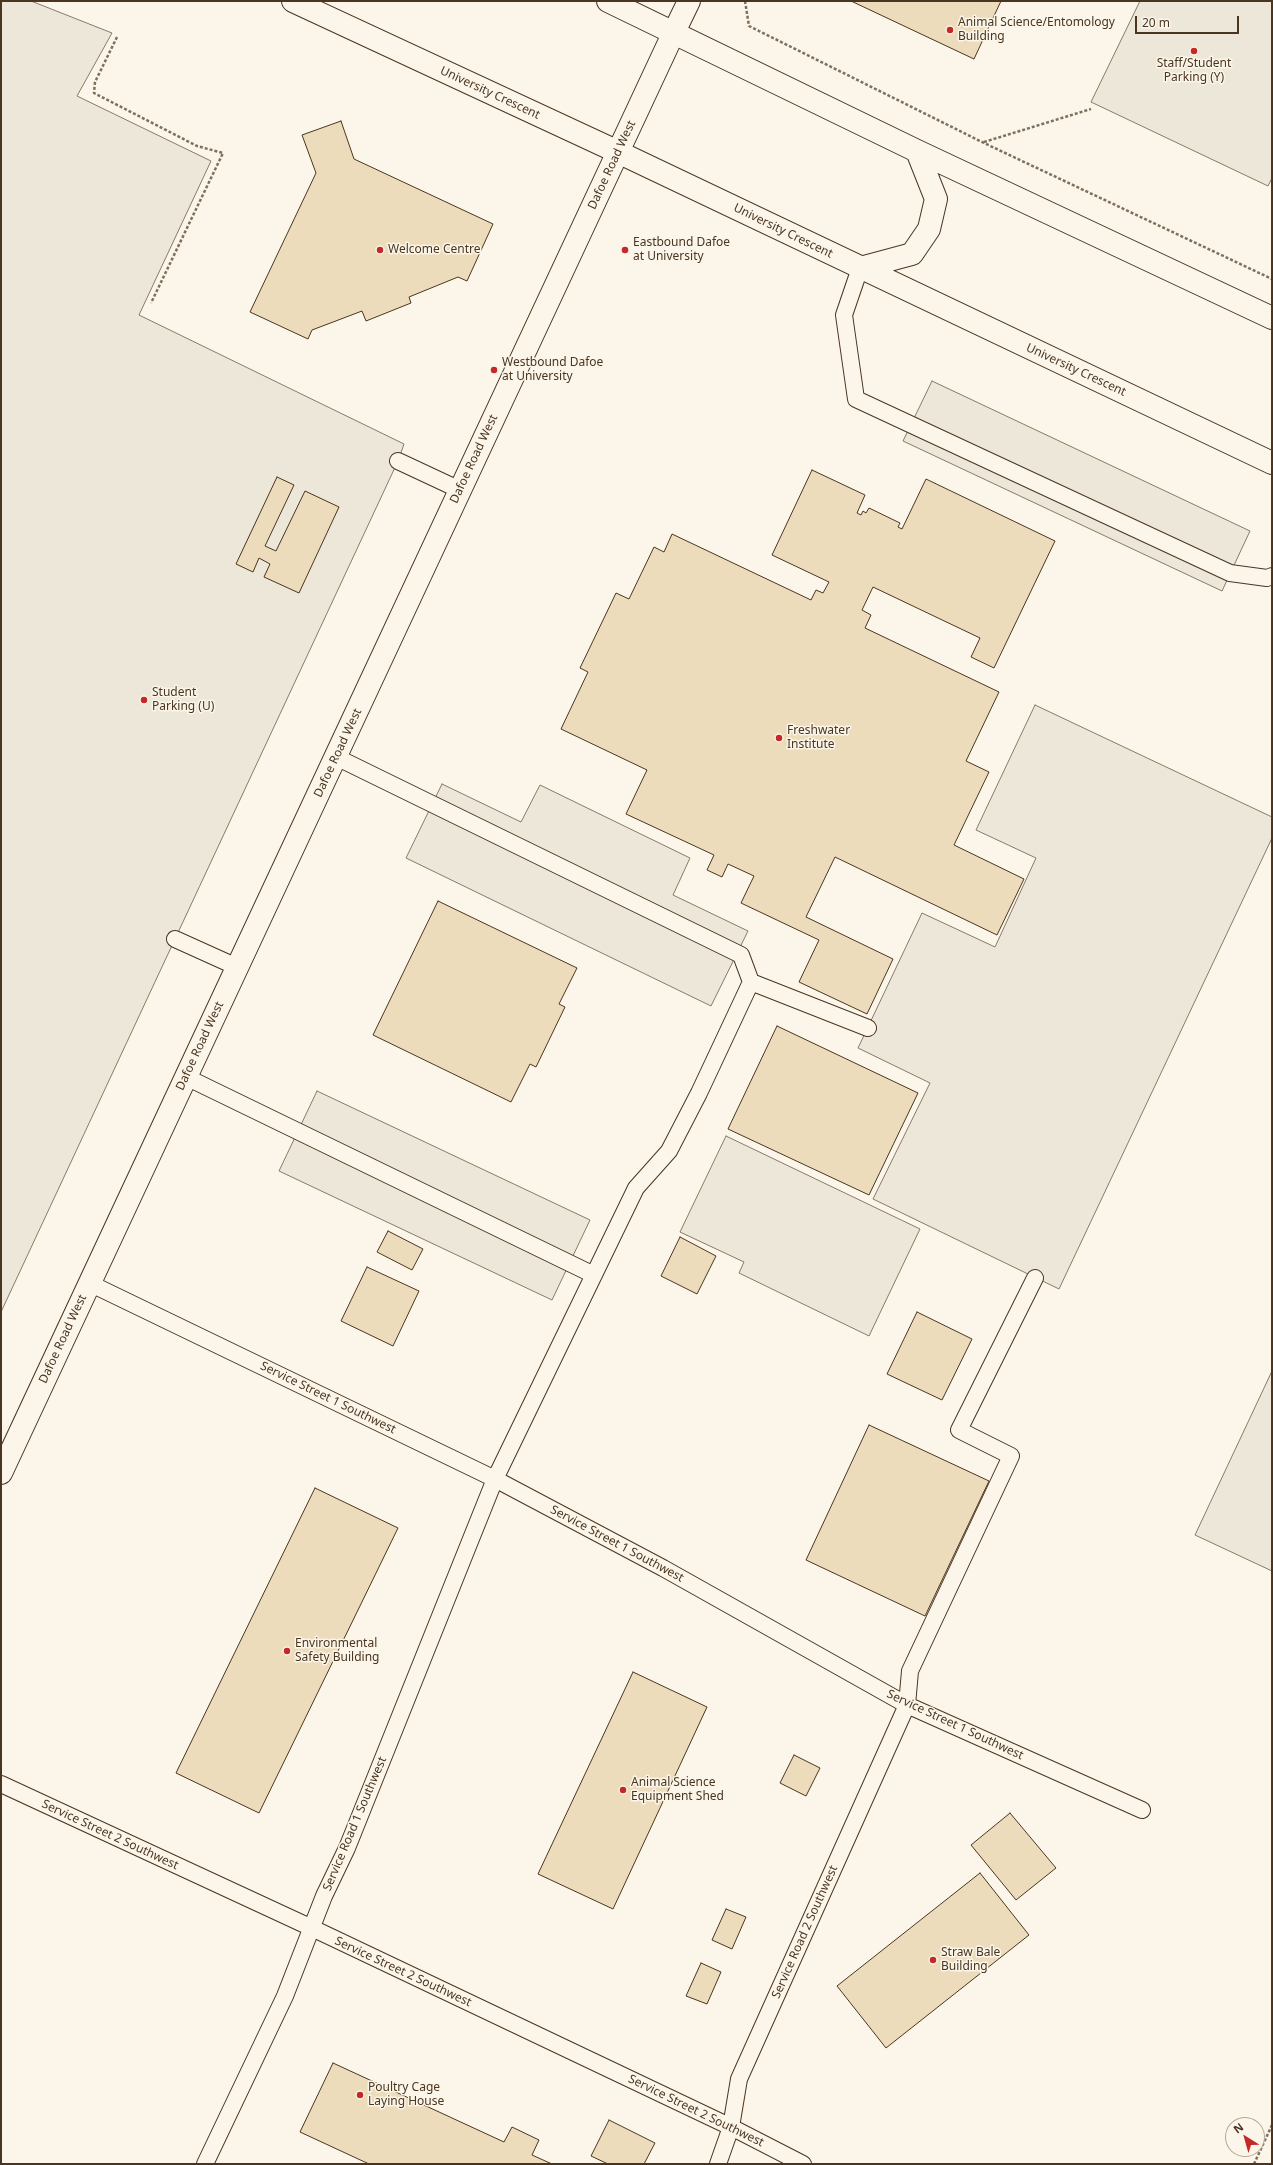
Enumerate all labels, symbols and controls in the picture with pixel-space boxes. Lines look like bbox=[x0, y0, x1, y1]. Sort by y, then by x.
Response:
scale bar bbox=[1137, 8, 1241, 34]
text: 20 m bbox=[1142, 14, 1170, 31]
place label: Animal Science/Entomology Building bbox=[958, 16, 1115, 44]
marker: Animal Science/Entomology Building bbox=[945, 25, 955, 35]
marker: Staff/Student Parking (Y) bbox=[1189, 46, 1199, 56]
place label: Staff/Student Parking (Y) bbox=[1157, 57, 1231, 85]
street label: University Crescent bbox=[438, 64, 542, 122]
street label: Dafoe Road West bbox=[585, 118, 639, 212]
street label: University Crescent bbox=[731, 201, 835, 261]
place label: Eastbound Dafoe at University bbox=[633, 236, 730, 264]
place label: Welcome Centre bbox=[388, 243, 480, 257]
marker: Welcome Centre bbox=[375, 245, 385, 255]
marker: Eastbound Dafoe at University bbox=[620, 245, 630, 255]
street label: University Crescent bbox=[1024, 341, 1128, 399]
place label: Westbound Dafoe at University bbox=[502, 356, 603, 384]
marker: Westbound Dafoe at University bbox=[489, 365, 499, 375]
street label: Dafoe Road West bbox=[447, 412, 501, 506]
place label: Student Parking (U) bbox=[152, 686, 214, 714]
marker: Student Parking (U) bbox=[139, 695, 149, 705]
street label: Dafoe Road West bbox=[311, 706, 365, 800]
place label: Freshwater Institute bbox=[787, 724, 850, 752]
marker: Freshwater Institute bbox=[774, 733, 784, 743]
street label: Dafoe Road West bbox=[173, 999, 227, 1093]
street label: Dafoe Road West bbox=[36, 1292, 90, 1386]
street label: Service Street 1 Southwest bbox=[258, 1359, 398, 1437]
street label: Service Street 1 Southwest bbox=[548, 1503, 686, 1585]
place label: Environmental Safety Building bbox=[295, 1637, 379, 1665]
marker: Environmental Safety Building bbox=[282, 1646, 292, 1656]
street label: Service Street 1 Southwest bbox=[884, 1687, 1026, 1763]
street label: Service Road 1 Southwest bbox=[320, 1755, 390, 1893]
place label: Animal Science Equipment Shed bbox=[631, 1776, 724, 1804]
marker: Animal Science Equipment Shed bbox=[618, 1785, 628, 1795]
street label: Service Street 2 Southwest bbox=[39, 1797, 181, 1873]
street label: Service Road 2 Southwest bbox=[769, 1863, 841, 2001]
street label: Service Street 2 Southwest bbox=[332, 1934, 474, 2010]
place label: Straw Bale Building bbox=[941, 1946, 1000, 1974]
marker: Straw Bale Building bbox=[928, 1955, 938, 1965]
street label: Service Street 2 Southwest bbox=[626, 2072, 766, 2150]
place label: Poultry Cage Laying House bbox=[368, 2081, 444, 2109]
marker: Poultry Cage Laying House bbox=[355, 2090, 365, 2100]
north arrow bbox=[1225, 2117, 1265, 2157]
text: N bbox=[1230, 2119, 1246, 2137]

